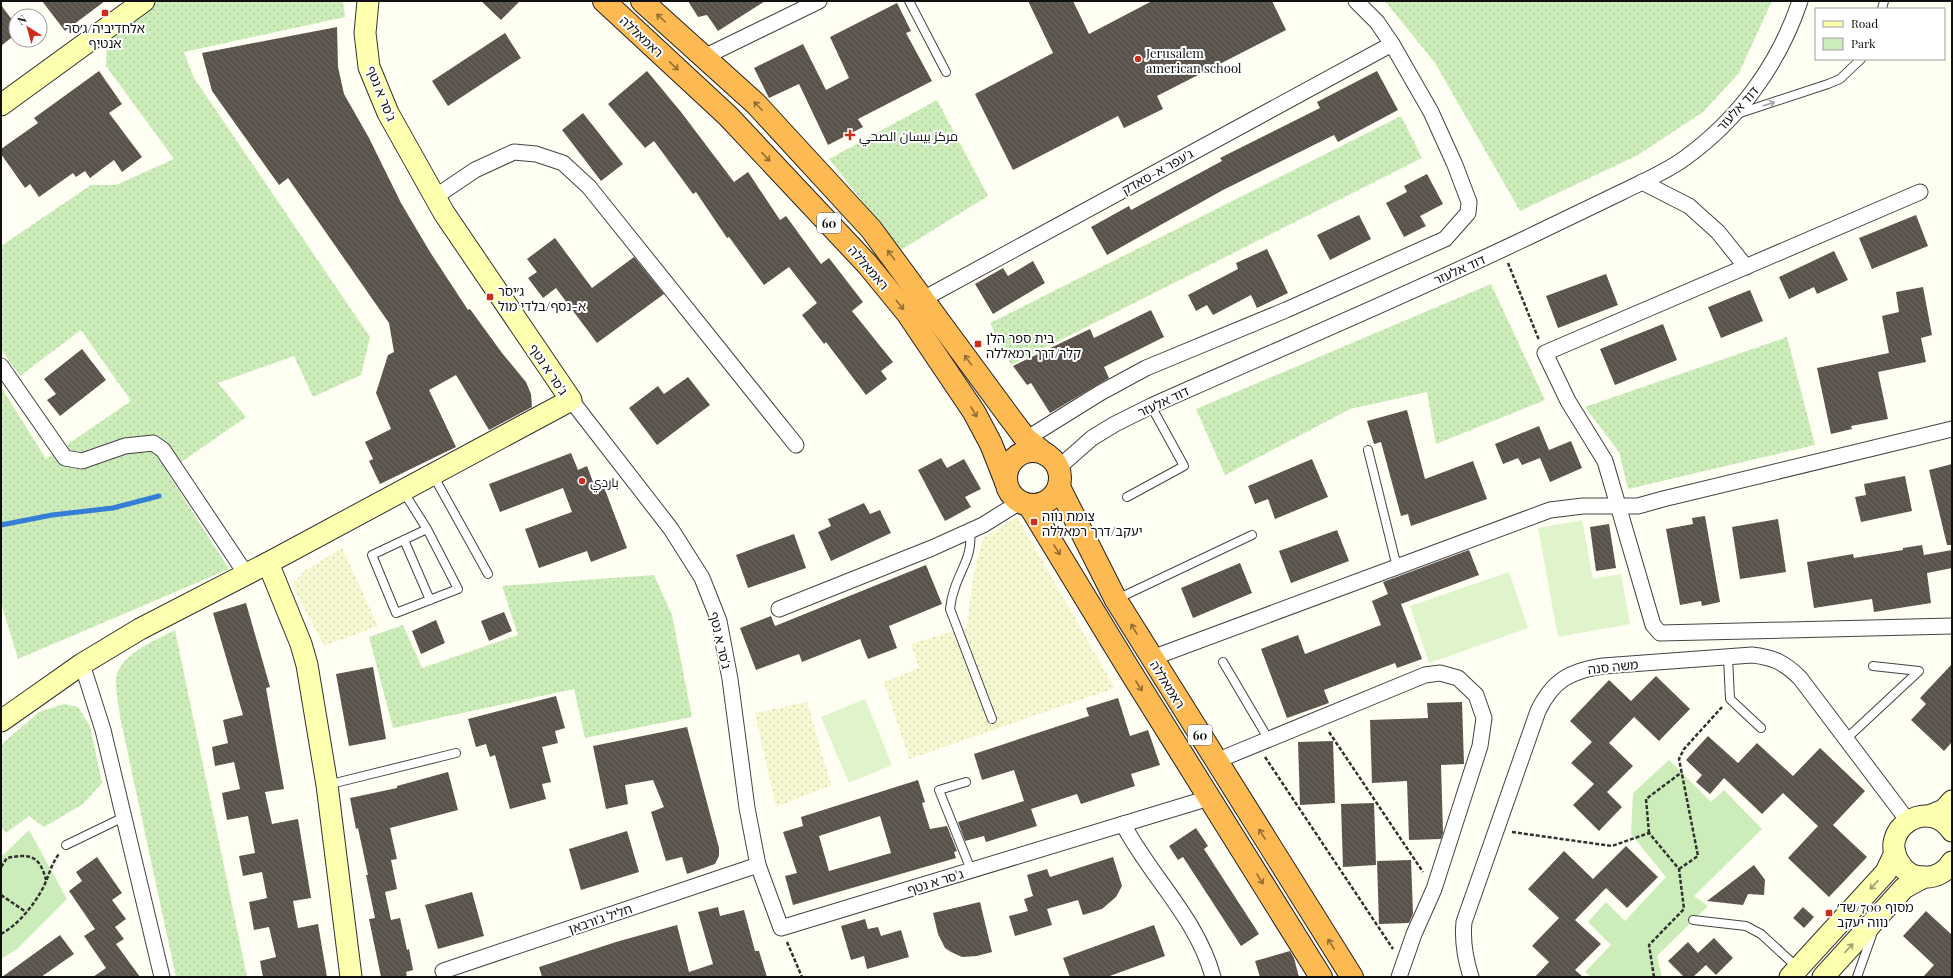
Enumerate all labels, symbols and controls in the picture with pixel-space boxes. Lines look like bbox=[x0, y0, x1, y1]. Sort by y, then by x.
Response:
north arrow bbox=[8, 8, 48, 48]
marker: אלחדיביה/ג׳סר אנטיף bbox=[100, 8, 110, 18]
legend bbox=[1815, 8, 1945, 60]
text: N bbox=[14, 11, 29, 28]
street label: ראמאללה bbox=[617, 12, 667, 60]
one-way arrow bbox=[656, 14, 667, 23]
text: Road bbox=[1851, 15, 1878, 31]
place label: אלחדיביה/ג׳סר אנטיף bbox=[65, 19, 145, 51]
text: Park bbox=[1851, 35, 1876, 51]
place label: Jerusalem american school bbox=[1145, 44, 1242, 76]
marker: Jerusalem american school bbox=[1133, 54, 1143, 64]
one-way arrow bbox=[669, 61, 679, 70]
street label: ג'סר א נטף bbox=[363, 63, 401, 123]
street label: דוד אלעזר bbox=[1712, 82, 1762, 134]
one-way arrow bbox=[1763, 100, 1776, 107]
one-way arrow bbox=[753, 101, 762, 111]
place label: مركز بيسان الصحي bbox=[859, 127, 958, 147]
marker: مركز بيسان الصحي bbox=[844, 129, 856, 141]
street label: ג'עפר א-סאדק bbox=[1118, 144, 1196, 198]
one-way arrow bbox=[762, 152, 771, 162]
road number: 60 bbox=[817, 213, 841, 233]
street label: ראמאללה bbox=[845, 241, 893, 293]
one-way arrow bbox=[887, 249, 895, 260]
street label: דוד אלעזר bbox=[1430, 250, 1488, 288]
place label: ג׳יסר א-נסף/בלדי מול bbox=[498, 282, 586, 314]
marker: ג׳יסר א-נסף/בלדי מול bbox=[485, 292, 495, 302]
one-way arrow bbox=[896, 299, 905, 310]
place label: בית ספר הלן קלר/דרך רמאללה bbox=[986, 329, 1081, 361]
marker: בית ספר הלן קלר/דרך רמאללה bbox=[973, 339, 983, 349]
street label: ג'סר א נטף bbox=[526, 340, 572, 398]
one-way arrow bbox=[964, 354, 972, 365]
street label: דוד אלעזר bbox=[1134, 382, 1192, 420]
one-way arrow bbox=[970, 406, 978, 418]
place label: باردي bbox=[590, 473, 619, 493]
marker: باردي bbox=[577, 476, 587, 486]
place label: צומת נווה יעקב/דרך רמאללה bbox=[1042, 507, 1143, 539]
marker: צומת נווה יעקב/דרך רמאללה bbox=[1029, 517, 1039, 527]
one-way arrow bbox=[1054, 544, 1062, 556]
street label: ג'סר א נטף bbox=[706, 610, 736, 670]
one-way arrow bbox=[1130, 624, 1138, 635]
street label: משה סנה bbox=[1587, 655, 1640, 677]
street label: ראמאללה bbox=[1147, 657, 1189, 711]
one-way arrow bbox=[1135, 680, 1143, 691]
road number: 60 bbox=[1188, 725, 1212, 745]
one-way arrow bbox=[1258, 829, 1266, 840]
street label: ג'סר א נטף bbox=[905, 864, 965, 898]
one-way arrow bbox=[1256, 873, 1264, 885]
one-way arrow bbox=[1869, 880, 1879, 890]
place label: מסוף 700/שד׳ נווה יעקב bbox=[1837, 898, 1914, 930]
street label: חליל ג'ורבאן bbox=[566, 899, 634, 937]
marker: מסוף 700/שד׳ נווה יעקב bbox=[1824, 908, 1834, 918]
one-way arrow bbox=[1327, 938, 1335, 950]
one-way arrow bbox=[1845, 943, 1854, 953]

